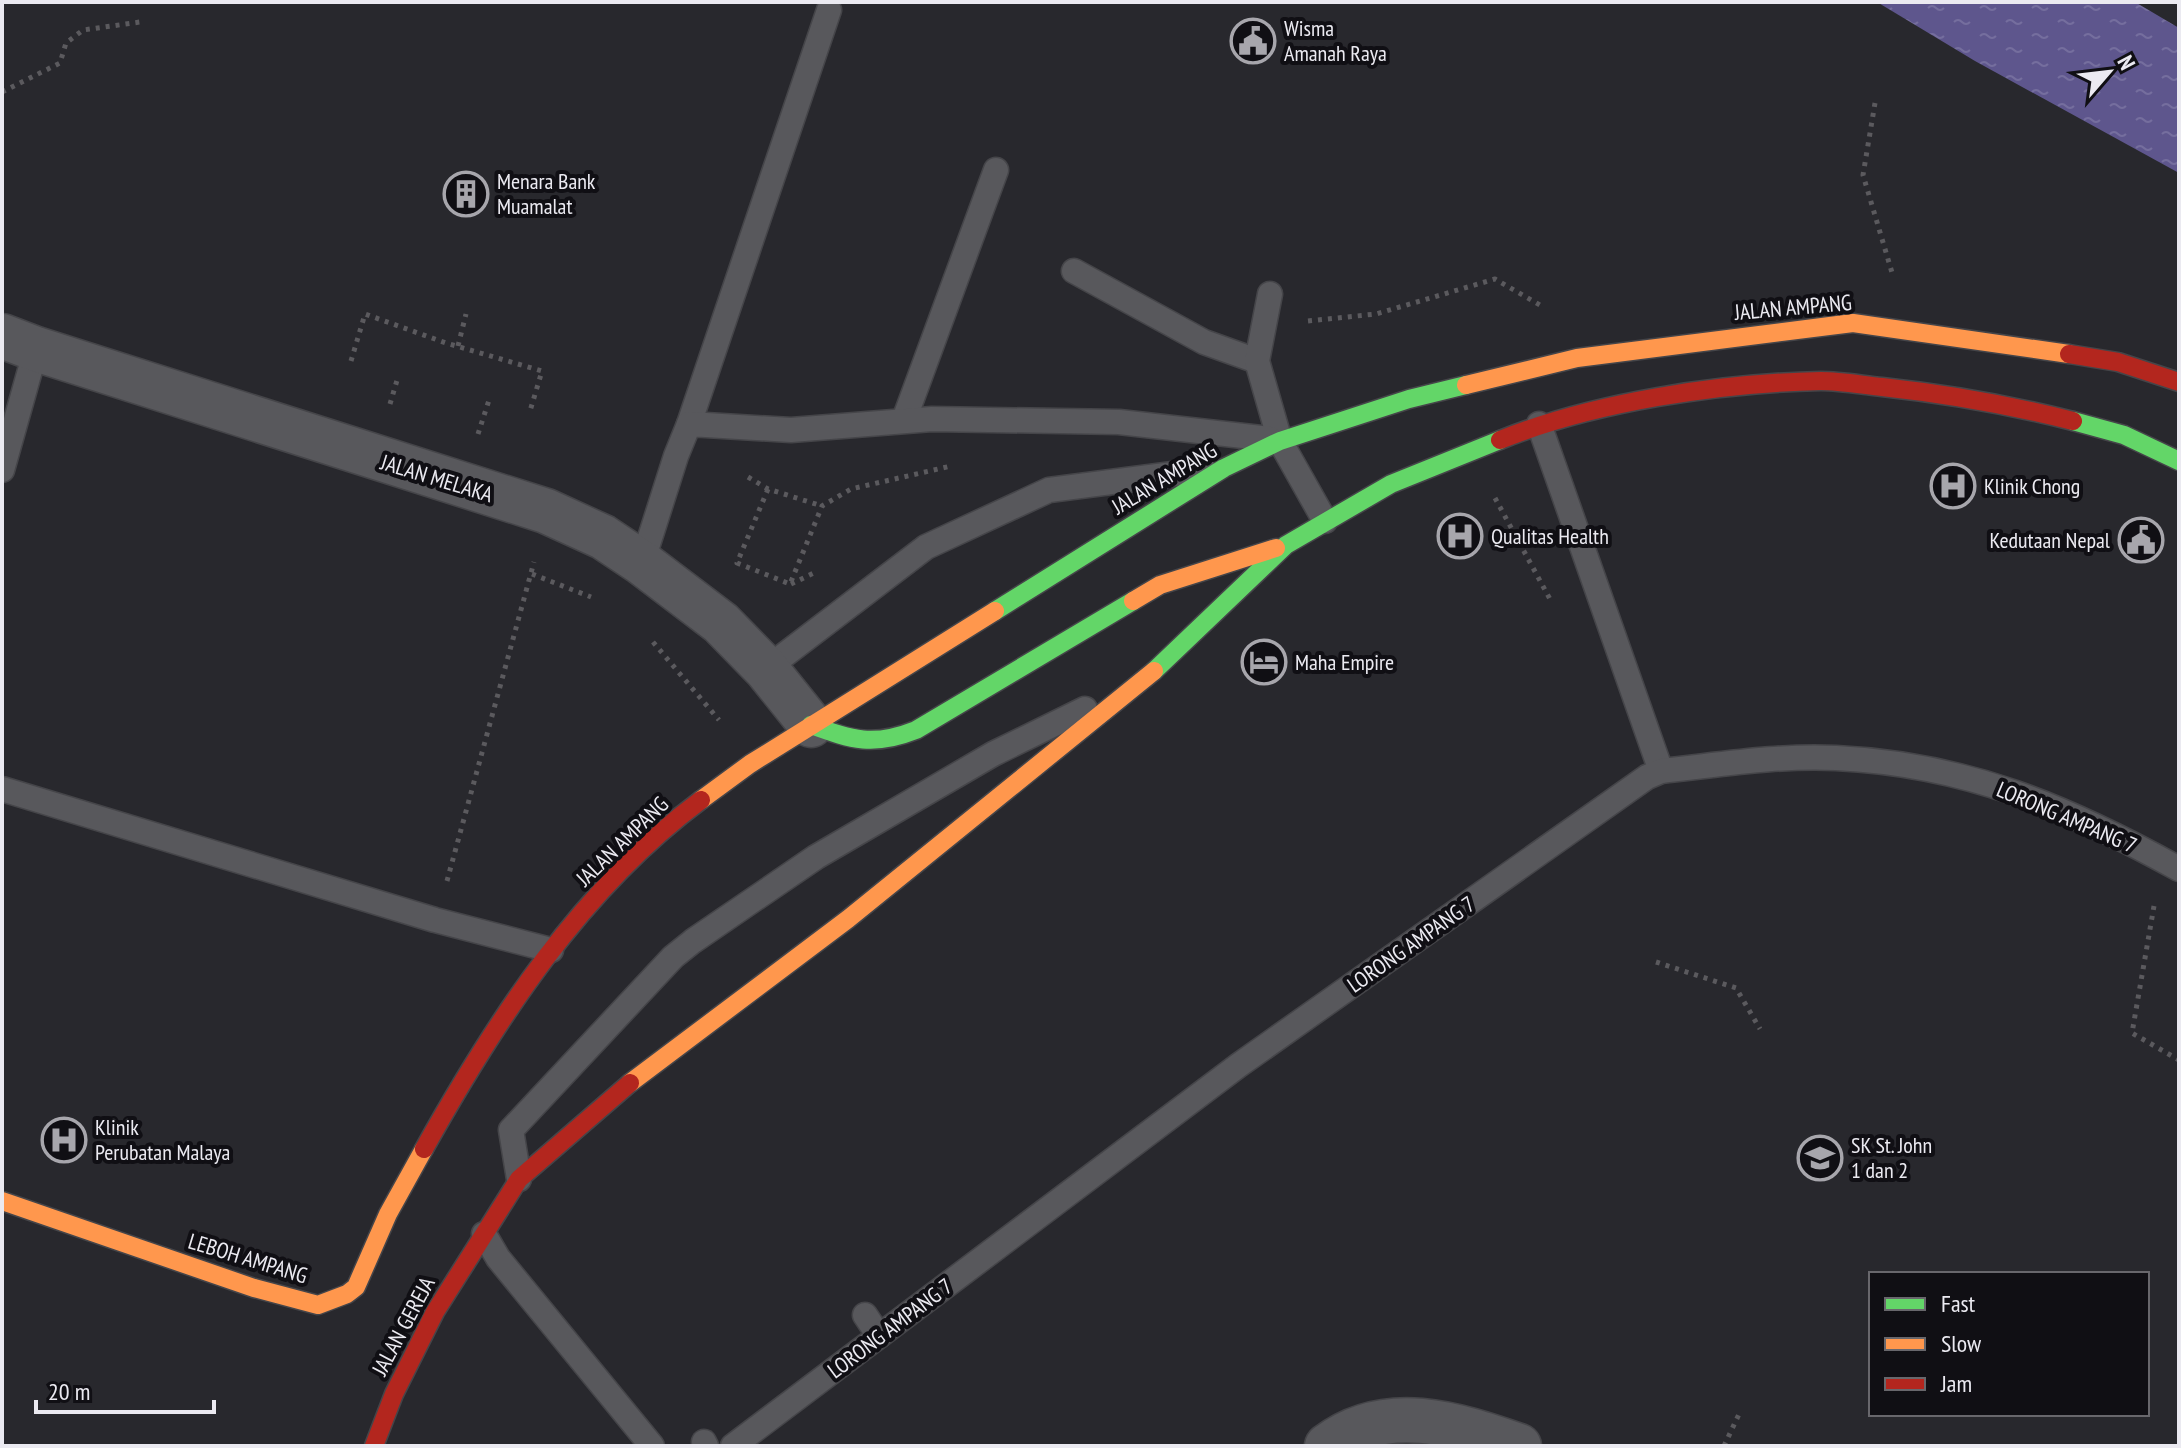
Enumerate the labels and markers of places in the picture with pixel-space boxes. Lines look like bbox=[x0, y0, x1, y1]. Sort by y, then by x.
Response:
place label: Wisma Amanah Raya bbox=[1284, 14, 1387, 67]
public building icon: Wisma Amanah Raya bbox=[1229, 17, 1277, 65]
place label: Menara Bank Muamalat bbox=[497, 167, 596, 220]
building icon: Menara Bank Muamalat bbox=[442, 170, 490, 218]
hospital icon: Klinik Chong bbox=[1929, 462, 1977, 510]
place label: Klinik Chong bbox=[1984, 472, 2080, 500]
hospital icon: Qualitas Health bbox=[1436, 512, 1484, 560]
public building icon: Kedutaan Nepal bbox=[2117, 516, 2165, 564]
place label: Qualitas Health bbox=[1491, 522, 1609, 550]
place label: Kedutaan Nepal bbox=[1989, 526, 2111, 554]
hotel icon: Maha Empire bbox=[1240, 638, 1288, 686]
place label: Maha Empire bbox=[1295, 648, 1394, 676]
place label: Klinik Perubatan Malaya bbox=[95, 1113, 230, 1166]
hospital icon: Klinik Perubatan Malaya bbox=[40, 1116, 88, 1164]
place label: SK St. John 1 dan 2 bbox=[1851, 1131, 1932, 1184]
school or university icon: SK St. John 1 dan 2 bbox=[1796, 1134, 1844, 1182]

